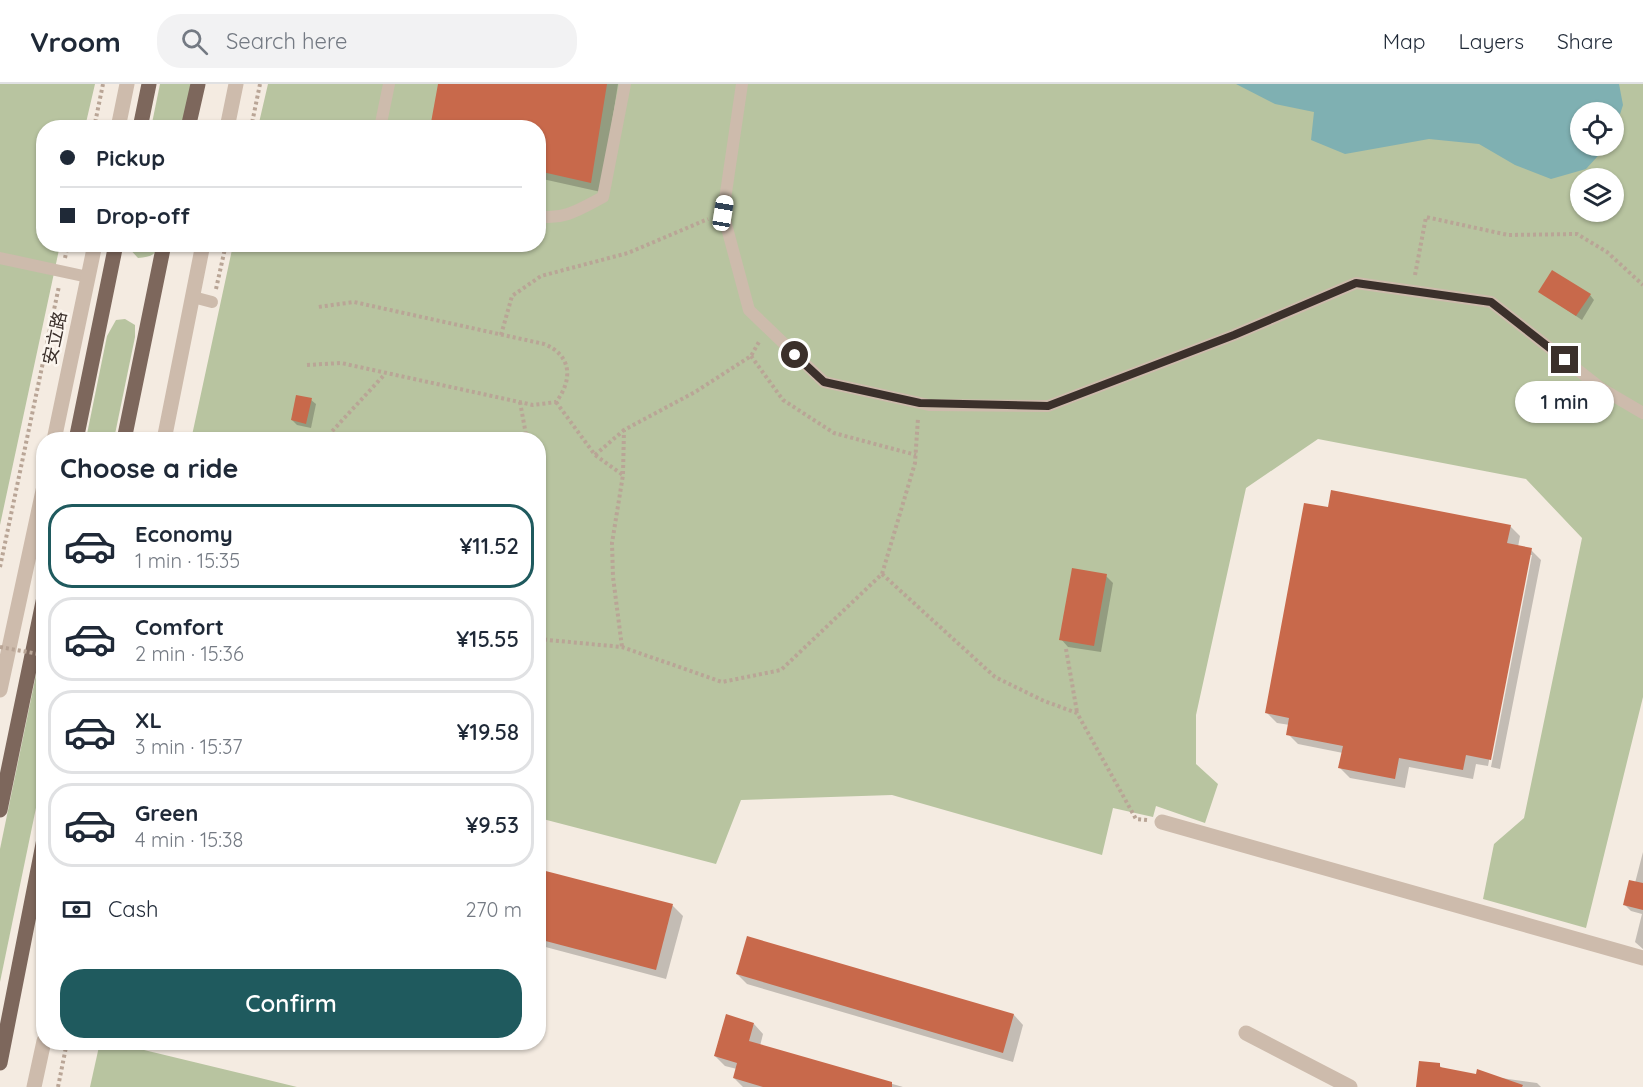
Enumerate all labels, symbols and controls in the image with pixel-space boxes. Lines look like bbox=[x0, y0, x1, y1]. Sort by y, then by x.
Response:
search box bbox=[157, 14, 577, 68]
text: Vroom bbox=[30, 24, 121, 59]
icon: search bbox=[178, 25, 211, 58]
text: Search here bbox=[226, 27, 347, 55]
text: Map bbox=[1383, 28, 1426, 54]
text: Layers bbox=[1459, 28, 1524, 54]
text: Share bbox=[1557, 28, 1613, 54]
map controls bbox=[1570, 102, 1624, 222]
button: locate bbox=[1570, 102, 1624, 156]
text: Pickup bbox=[96, 144, 165, 172]
button: layers bbox=[1570, 168, 1624, 222]
car bbox=[711, 194, 735, 232]
text: Drop-off bbox=[96, 202, 190, 230]
street label: 安立路 bbox=[38, 309, 71, 367]
route start bbox=[781, 341, 808, 368]
route end bbox=[1551, 346, 1578, 373]
callout: 1 min bbox=[1516, 381, 1614, 423]
text: 1 min bbox=[1541, 389, 1588, 414]
text: Choose a ride bbox=[60, 451, 238, 485]
icon: car bbox=[63, 519, 117, 573]
text: Economy bbox=[135, 520, 233, 548]
text: ¥11.52 bbox=[459, 532, 519, 560]
text: 1 min · 15:35 bbox=[135, 548, 240, 573]
icon: car bbox=[63, 612, 117, 666]
text: Comfort bbox=[135, 613, 224, 641]
text: ¥15.55 bbox=[456, 625, 519, 653]
text: 2 min · 15:36 bbox=[135, 641, 244, 666]
icon: car bbox=[63, 705, 117, 759]
text: XL bbox=[135, 706, 162, 734]
text: ¥19.58 bbox=[457, 718, 519, 746]
text: 3 min · 15:37 bbox=[135, 734, 243, 759]
icon: car bbox=[63, 798, 117, 852]
text: Green bbox=[135, 799, 198, 827]
text: ¥9.53 bbox=[465, 811, 519, 839]
text: 4 min · 15:38 bbox=[135, 827, 243, 852]
icon: cash bbox=[60, 893, 93, 926]
text: Cash bbox=[108, 895, 159, 923]
text: 270 m bbox=[465, 897, 522, 922]
button: Confirm bbox=[60, 969, 522, 1038]

